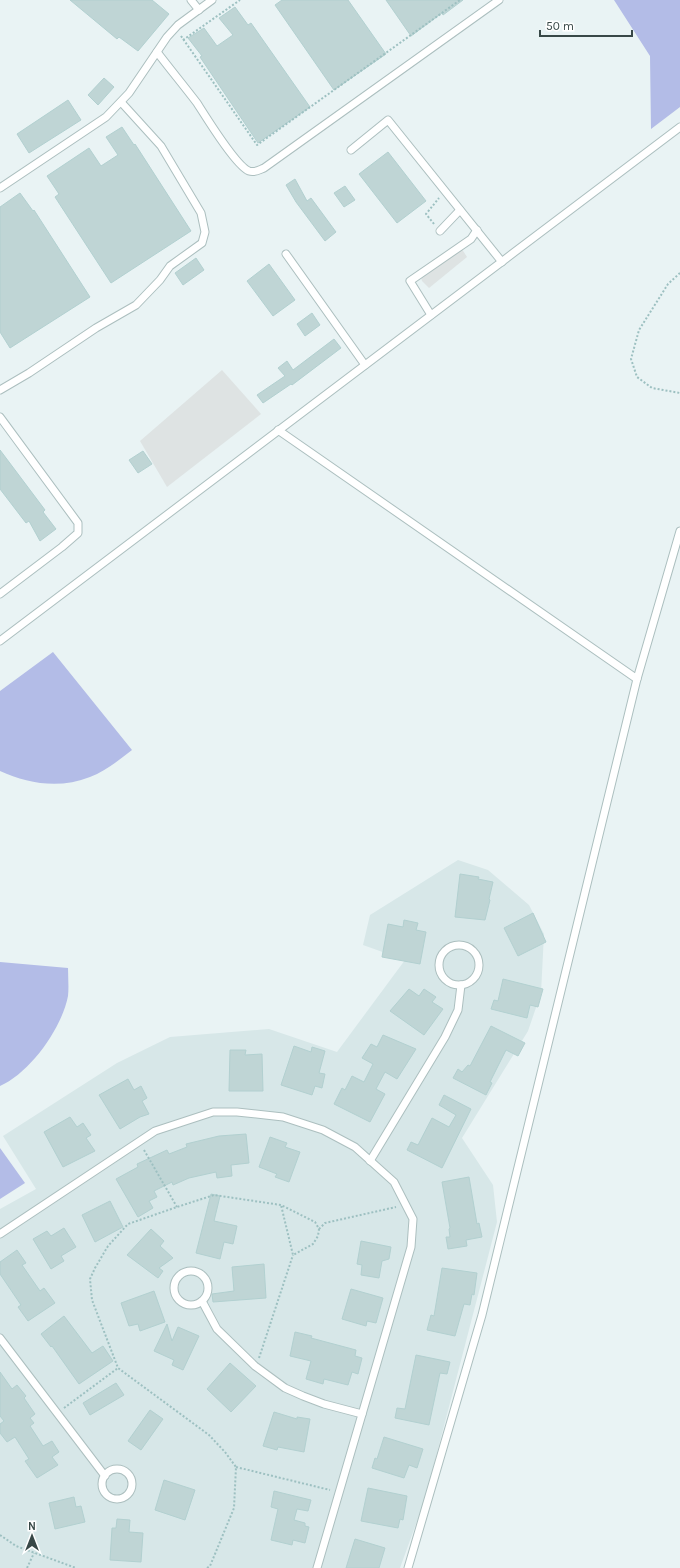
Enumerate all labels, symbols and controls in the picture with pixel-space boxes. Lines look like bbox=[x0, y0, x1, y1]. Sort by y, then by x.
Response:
scale bar bbox=[540, 12, 632, 38]
text: 50 m bbox=[546, 19, 574, 33]
north arrow bbox=[12, 1516, 52, 1556]
text: N bbox=[28, 1520, 36, 1533]

